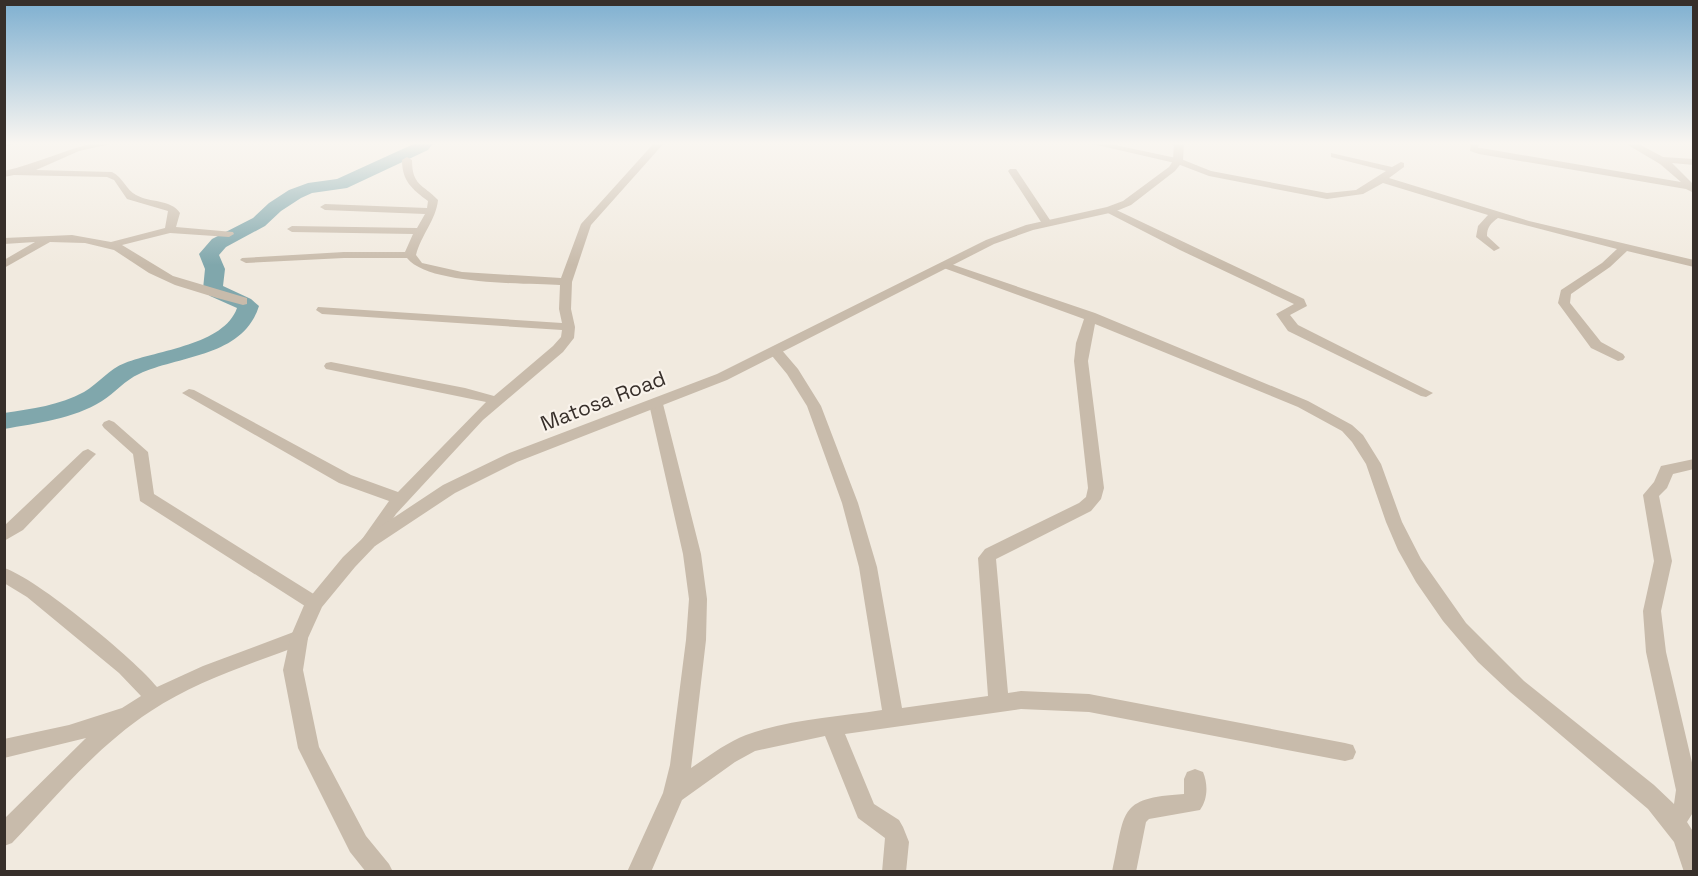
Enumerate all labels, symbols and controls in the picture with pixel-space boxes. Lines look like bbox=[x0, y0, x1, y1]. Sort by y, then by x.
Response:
street label: Matosa Road bbox=[536, 364, 669, 437]

